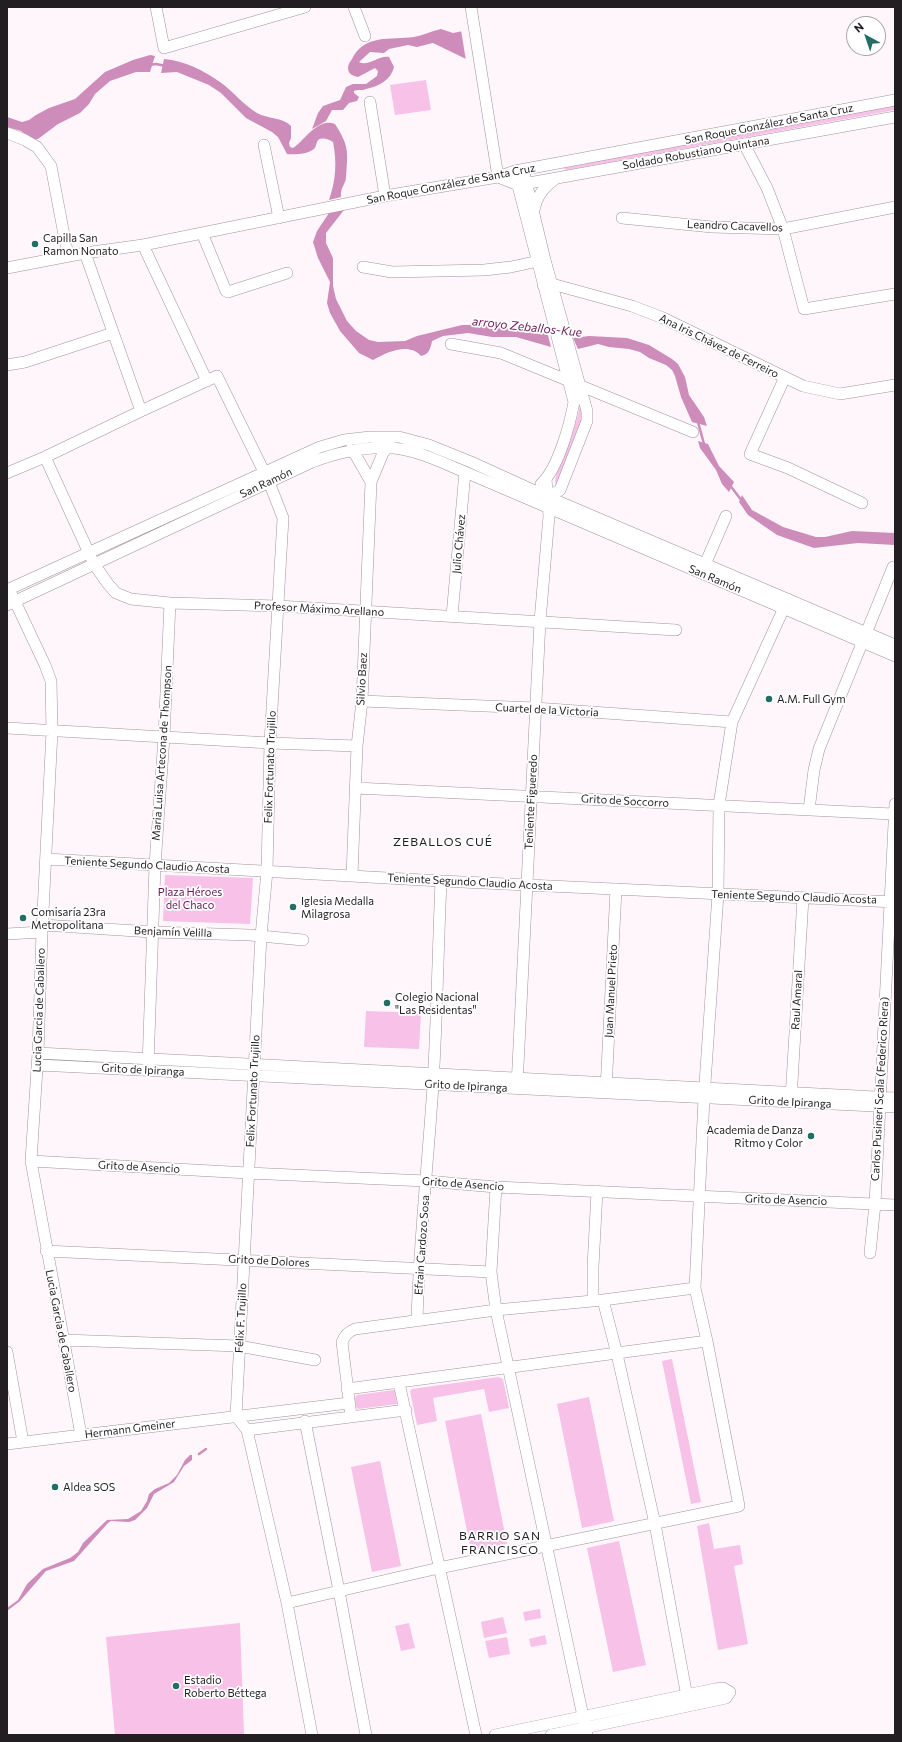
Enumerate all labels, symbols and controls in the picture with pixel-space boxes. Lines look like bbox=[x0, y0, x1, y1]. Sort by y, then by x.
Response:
north arrow bbox=[846, 16, 886, 56]
text: N bbox=[851, 20, 866, 35]
street label: San Roque González de Santa Cruz bbox=[683, 101, 855, 147]
street label: Soldado Robustiano Quintana bbox=[622, 134, 770, 172]
street label: San Roque González de Santa Cruz bbox=[365, 161, 537, 207]
street label: Leandro Cacavellos bbox=[687, 218, 783, 234]
place label: Capilla San Ramon Nonato bbox=[43, 231, 119, 257]
marker: Capilla San Ramon Nonato bbox=[30, 239, 40, 249]
street label: Ana Iris Chávez de Ferreiro bbox=[657, 311, 781, 381]
water label: arroyo Zeballos-Kue bbox=[471, 314, 583, 340]
street label: San Ramón bbox=[238, 465, 294, 501]
street label: Julio Chávez bbox=[450, 514, 468, 574]
street label: San Ramón bbox=[687, 562, 743, 596]
street label: Profesor Máximo Arellano bbox=[254, 599, 384, 619]
street label: Silvio Baez bbox=[354, 652, 370, 706]
street label: Maria Luisa Artecona de Thompson bbox=[149, 665, 175, 841]
place label: A.M. Full Gym bbox=[777, 692, 846, 706]
marker: A.M. Full Gym bbox=[764, 694, 774, 704]
street label: Cuartel de la Victoria bbox=[495, 701, 599, 719]
street label: Felix Fortunato Trujillo bbox=[261, 710, 279, 824]
street label: Teniente Figueredo bbox=[522, 754, 540, 850]
street label: Grito de Soccorro bbox=[581, 792, 669, 810]
district label: ZEBALLOS CUÉ bbox=[393, 835, 493, 849]
street label: Teniente Segundo Claudio Acosta bbox=[64, 854, 230, 876]
street label: Teniente Segundo Claudio Acosta bbox=[387, 871, 553, 893]
park label: Plaza Héroes del Chaco bbox=[158, 885, 222, 911]
street label: Teniente Segundo Claudio Acosta bbox=[711, 888, 877, 906]
place label: Iglesia Medalla Milagrosa bbox=[301, 894, 374, 920]
marker: Iglesia Medalla Milagrosa bbox=[288, 902, 298, 912]
place label: Comisaría 23ra Metropolitana bbox=[31, 905, 106, 931]
marker: Comisaría 23ra Metropolitana bbox=[18, 913, 28, 923]
street label: Benjamín Velilla bbox=[134, 924, 212, 940]
street label: Juan Manuel Prieto bbox=[602, 944, 620, 1038]
street label: Lucia Garcia de Caballero bbox=[30, 947, 48, 1073]
street label: Raul Amaral bbox=[789, 970, 805, 1030]
place label: Colegio Nacional "Las Residentas" bbox=[395, 990, 479, 1016]
street label: Carlos Pusineri Scala (Federico Riera) bbox=[869, 997, 891, 1181]
marker: Colegio Nacional "Las Residentas" bbox=[382, 998, 392, 1008]
street label: Felix Fortunato Trujillo bbox=[243, 1034, 263, 1148]
street label: Grito de Ipiranga bbox=[101, 1061, 185, 1079]
street label: Grito de Ipiranga bbox=[424, 1077, 508, 1095]
street label: Grito de Ipiranga bbox=[748, 1093, 832, 1111]
place label: Academia de Danza Ritmo y Color bbox=[706, 1123, 803, 1149]
marker: Academia de Danza Ritmo y Color bbox=[806, 1131, 816, 1141]
street label: Grito de Asencio bbox=[98, 1158, 180, 1176]
street label: Grito de Asencio bbox=[422, 1175, 504, 1193]
street label: Grito de Asencio bbox=[745, 1192, 827, 1208]
street label: Efrain Cardozo Sosa bbox=[412, 1195, 432, 1295]
street label: Grito de Dolores bbox=[228, 1252, 310, 1270]
street label: Lucia Garcia de Caballero bbox=[43, 1269, 79, 1393]
street label: Félix F. Trujillo bbox=[233, 1283, 249, 1353]
street label: Hermann Gmeiner bbox=[84, 1417, 176, 1441]
place label: Aldea SOS bbox=[63, 1480, 115, 1494]
marker: Aldea SOS bbox=[50, 1482, 60, 1492]
district label: BARRIO SAN FRANCISCO bbox=[459, 1529, 541, 1557]
place label: Estadio Roberto Béttega bbox=[184, 1673, 267, 1699]
marker: Estadio Roberto Béttega bbox=[171, 1681, 181, 1691]

